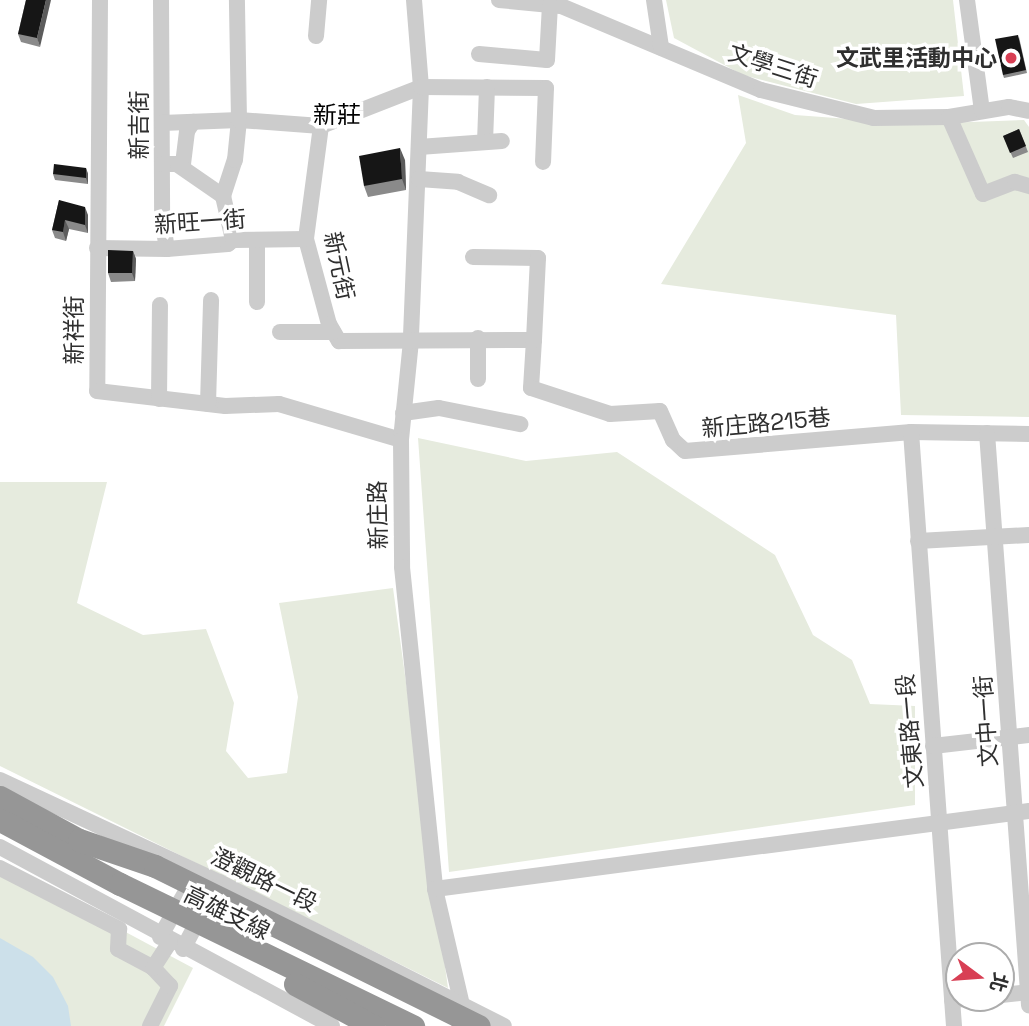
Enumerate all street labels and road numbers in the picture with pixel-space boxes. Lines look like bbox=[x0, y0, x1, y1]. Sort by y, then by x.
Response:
street label: 文學三街 bbox=[725, 39, 821, 93]
street label: 新吉街 bbox=[125, 91, 153, 159]
street label: 新旺一街 bbox=[153, 205, 247, 239]
street label: 新元街 bbox=[318, 229, 360, 303]
street label: 新祥街 bbox=[60, 296, 88, 364]
street label: 新庄路215巷 bbox=[700, 404, 832, 442]
street label: 新庄路 bbox=[364, 480, 392, 550]
street label: 文東路一段 bbox=[891, 673, 929, 789]
street label: 文中一街 bbox=[969, 674, 1003, 768]
street label: 澄觀路一段 bbox=[206, 842, 322, 918]
street label: 高雄支線 bbox=[180, 880, 274, 946]

